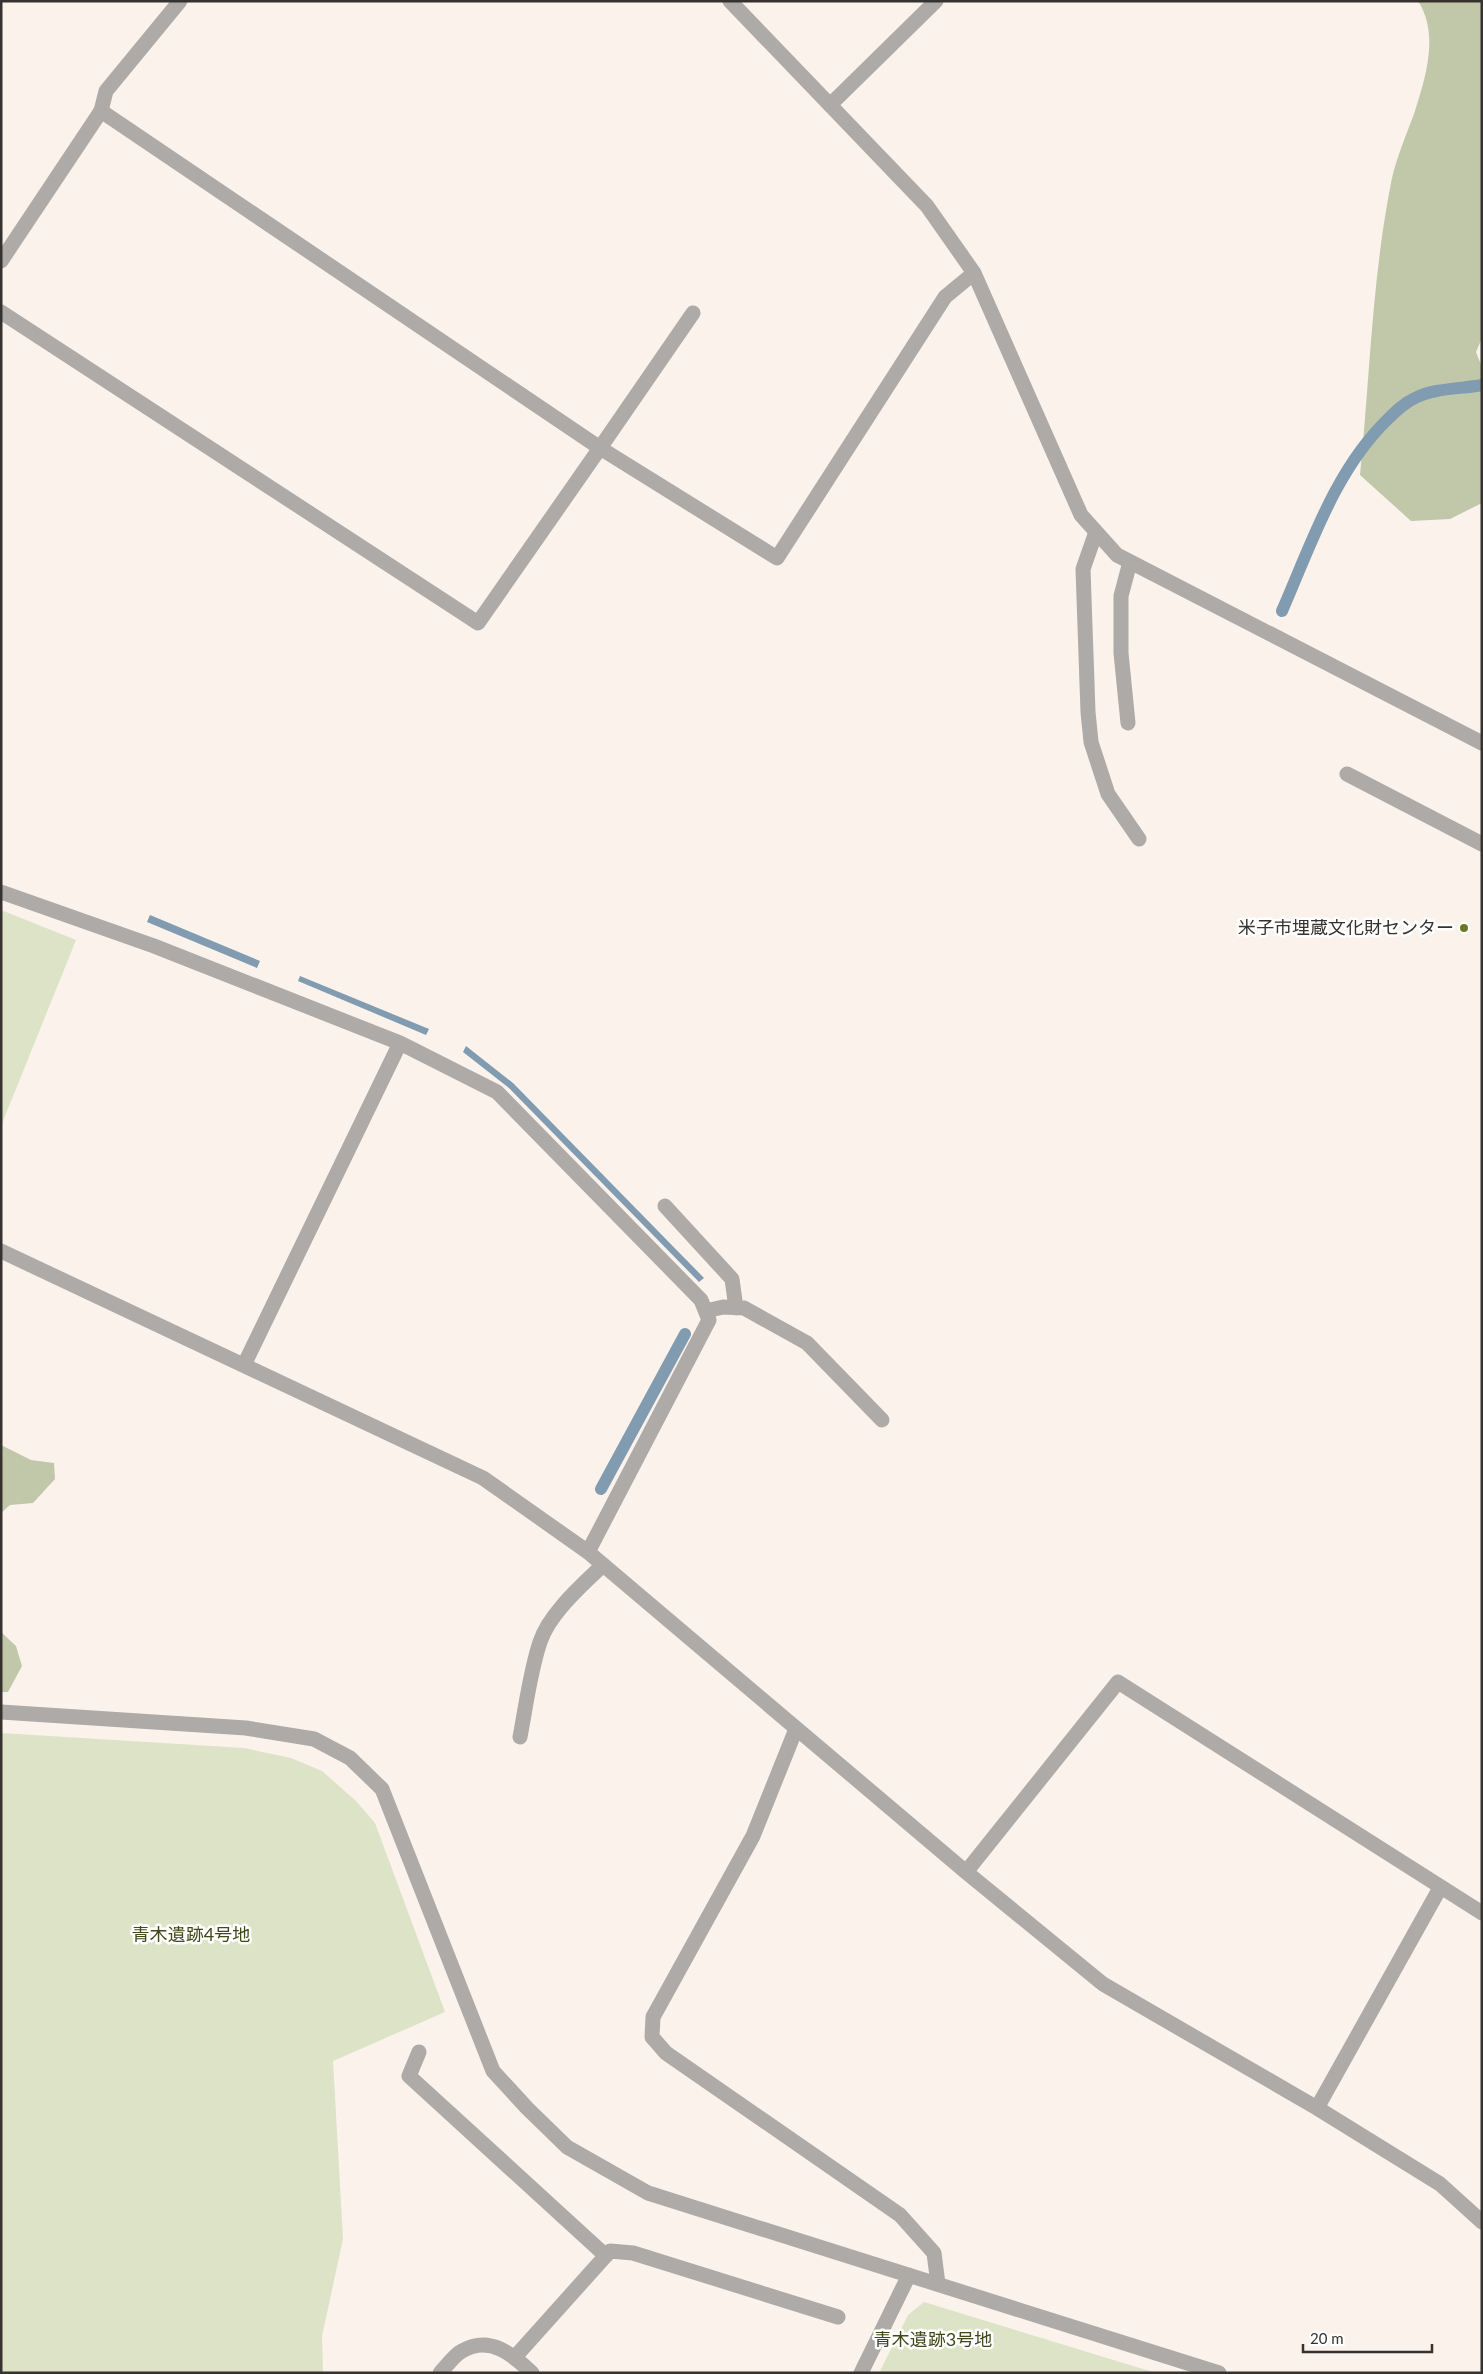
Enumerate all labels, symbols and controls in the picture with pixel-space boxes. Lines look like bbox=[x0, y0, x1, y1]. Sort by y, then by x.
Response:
place label: 米子市埋蔵文化財センター bbox=[1238, 916, 1454, 938]
marker: 米子市埋蔵文化財センター bbox=[1458, 922, 1470, 934]
park label: 青木遺跡4号地 bbox=[132, 1923, 250, 1945]
scale bar bbox=[1303, 2322, 1432, 2354]
park label: 青木遺跡3号地 bbox=[874, 2328, 992, 2350]
text: 20 m bbox=[1310, 2329, 1344, 2347]

